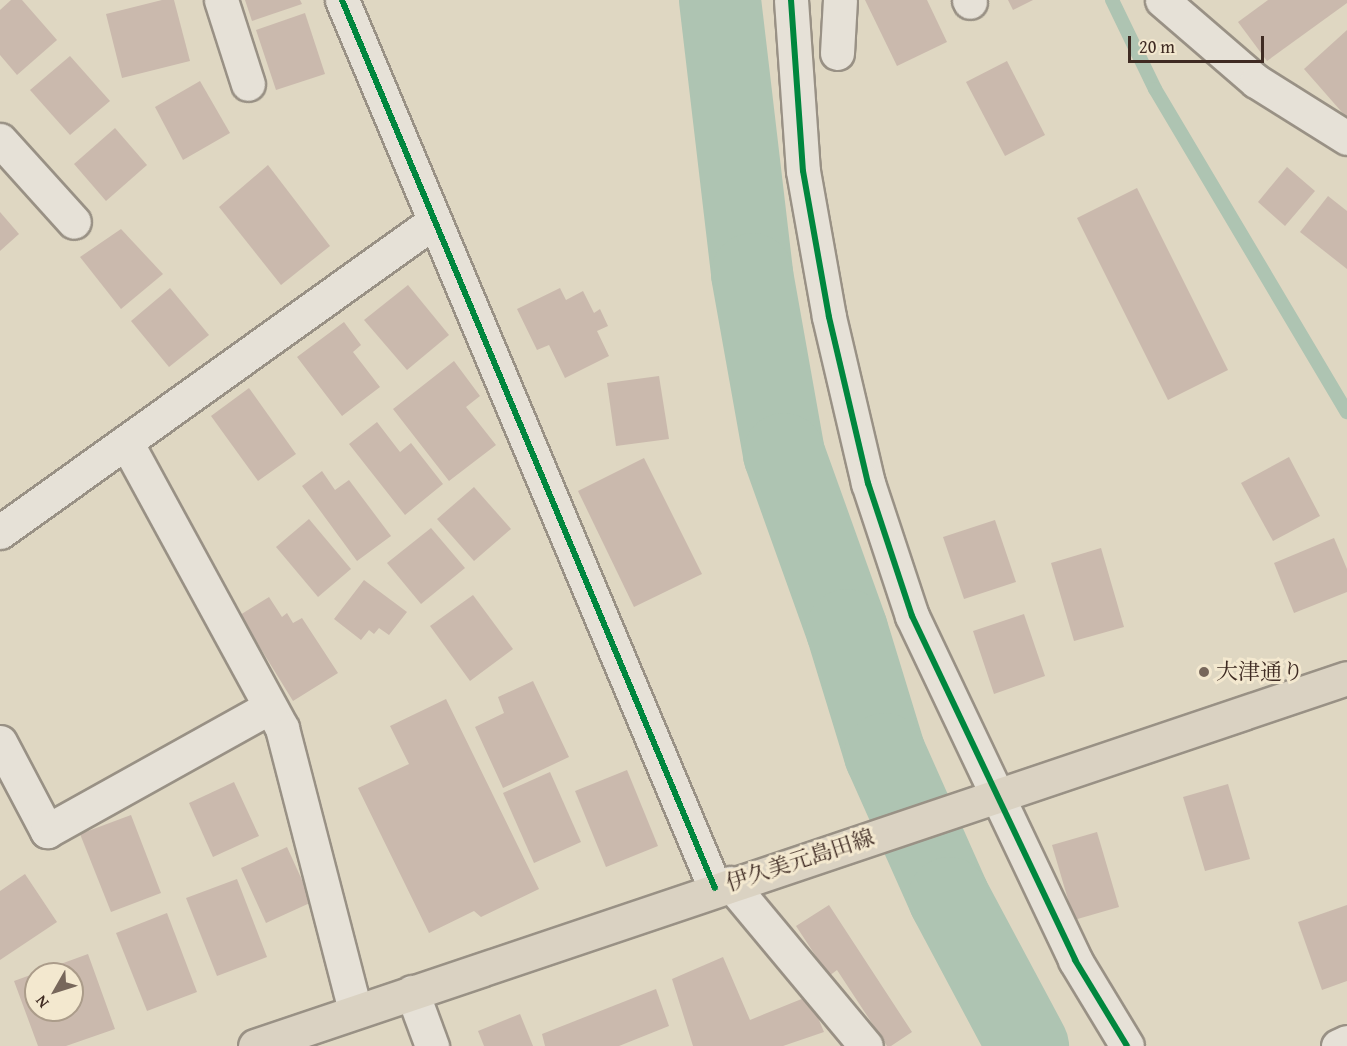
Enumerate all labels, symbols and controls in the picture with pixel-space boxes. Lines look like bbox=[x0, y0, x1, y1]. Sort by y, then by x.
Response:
scale bar bbox=[1131, 24, 1268, 62]
text: 20 m bbox=[1139, 33, 1175, 60]
place label: 大津通り bbox=[1216, 659, 1304, 685]
marker: 大津通り bbox=[1197, 665, 1211, 679]
street label: 伊久美元島田線 bbox=[723, 824, 877, 896]
north arrow bbox=[24, 962, 84, 1022]
text: N bbox=[29, 990, 54, 1014]

